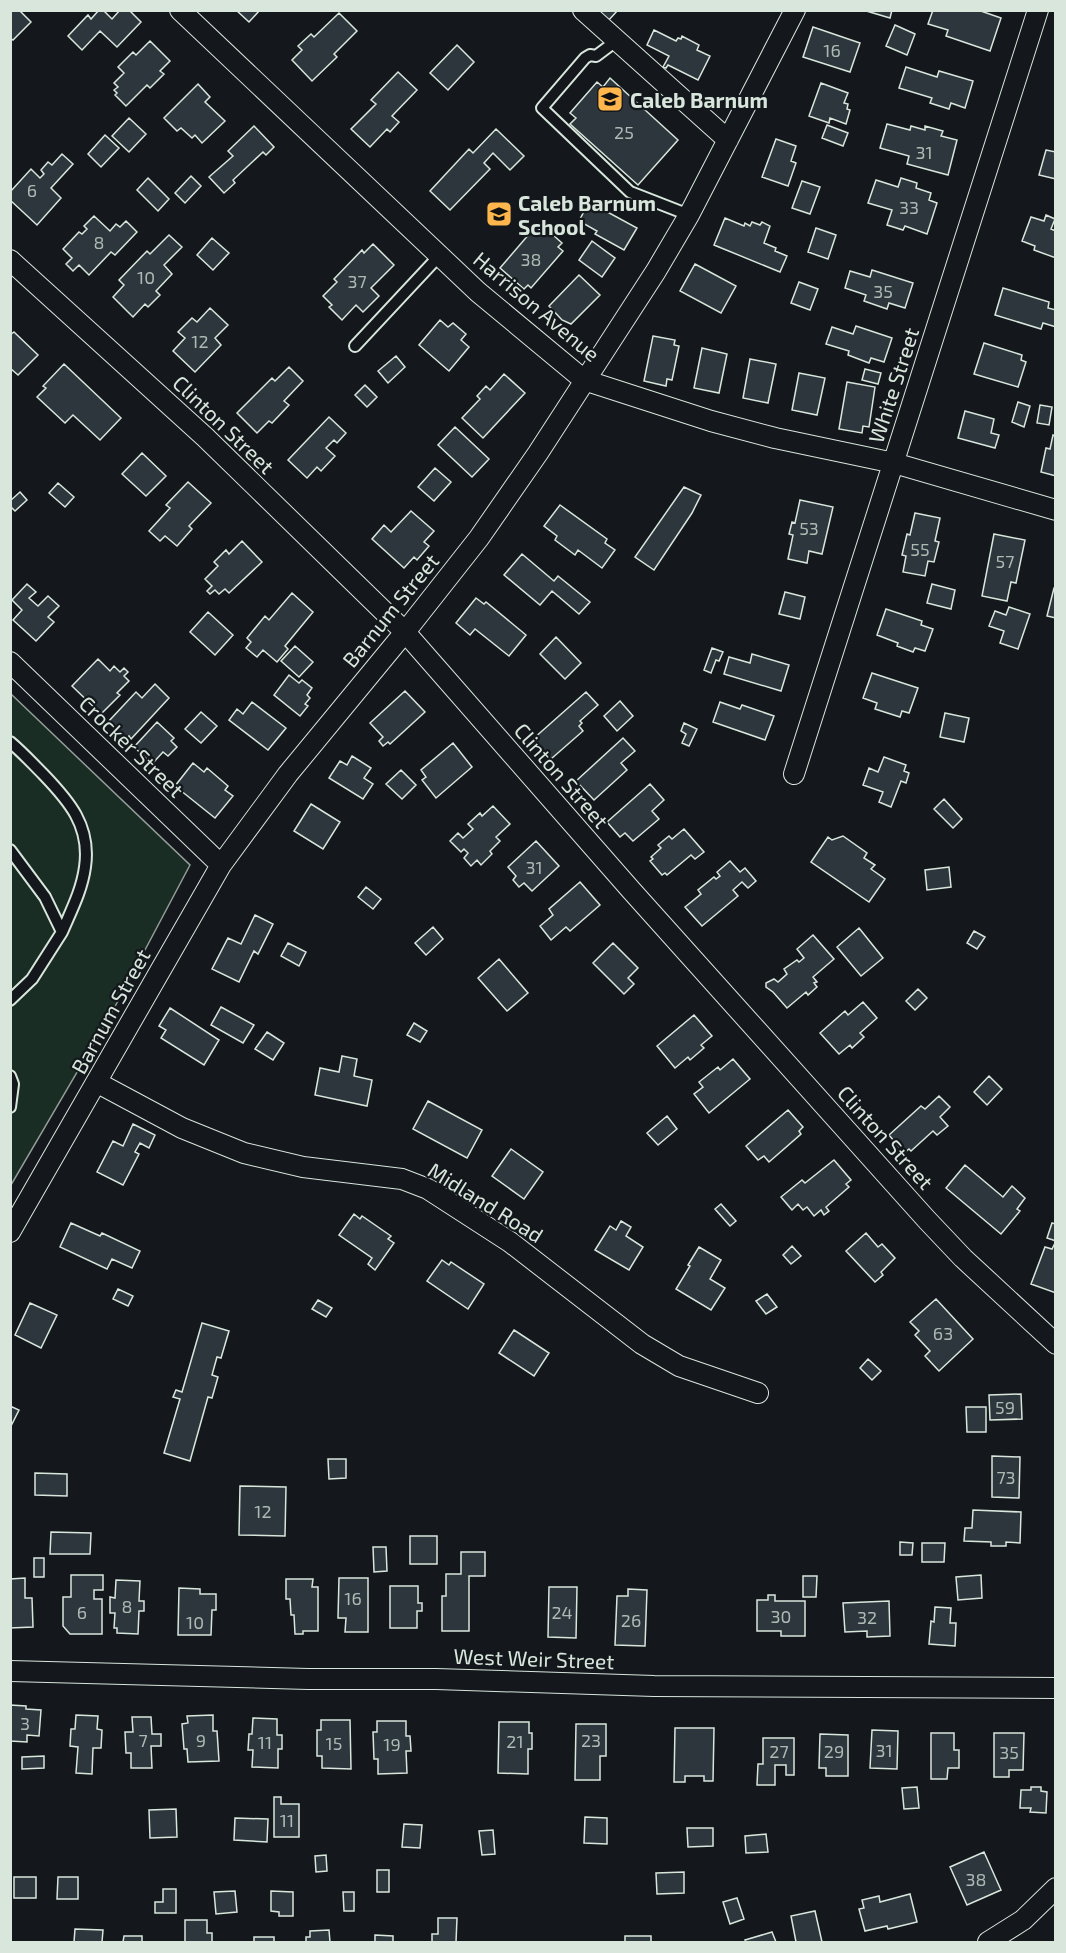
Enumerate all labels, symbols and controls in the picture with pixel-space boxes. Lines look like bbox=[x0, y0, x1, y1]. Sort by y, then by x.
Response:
house number: 16 bbox=[823, 39, 841, 61]
school or university icon: Caleb Barnum bbox=[595, 84, 625, 114]
place label: Caleb Barnum bbox=[630, 87, 768, 112]
house number: 25 bbox=[614, 121, 634, 143]
house number: 31 bbox=[915, 141, 933, 163]
house number: 6 bbox=[27, 179, 37, 201]
place label: Caleb Barnum School bbox=[518, 190, 656, 239]
house number: 33 bbox=[899, 196, 919, 218]
school or university icon: Caleb Barnum School bbox=[484, 199, 514, 229]
house number: 8 bbox=[94, 231, 104, 253]
street label: Harrison Avenue bbox=[469, 246, 605, 366]
house number: 38 bbox=[521, 248, 541, 270]
house number: 10 bbox=[137, 266, 155, 288]
house number: 37 bbox=[347, 270, 367, 292]
house number: 35 bbox=[873, 280, 893, 302]
street label: White Street bbox=[863, 324, 923, 446]
house number: 12 bbox=[191, 330, 209, 352]
street label: Clinton Street bbox=[168, 370, 280, 478]
house number: 53 bbox=[799, 517, 819, 539]
house number: 55 bbox=[910, 538, 930, 560]
street label: Barnum Street bbox=[337, 548, 443, 672]
house number: 57 bbox=[996, 550, 1014, 572]
street label: Crocker Street bbox=[75, 690, 189, 802]
street label: Clinton Street bbox=[510, 717, 614, 833]
house number: 31 bbox=[525, 856, 543, 878]
street label: Barnum Street bbox=[65, 944, 155, 1078]
street label: Clinton Street bbox=[833, 1080, 939, 1194]
street label: Midland Road bbox=[424, 1157, 548, 1247]
house number: 63 bbox=[933, 1322, 953, 1344]
house number: 59 bbox=[995, 1396, 1015, 1418]
house number: 73 bbox=[996, 1466, 1016, 1488]
house number: 12 bbox=[254, 1500, 272, 1522]
house number: 16 bbox=[344, 1587, 362, 1609]
house number: 8 bbox=[122, 1595, 132, 1617]
house number: 6 bbox=[77, 1601, 87, 1623]
house number: 24 bbox=[551, 1601, 573, 1623]
house number: 30 bbox=[771, 1605, 791, 1627]
house number: 32 bbox=[857, 1606, 877, 1628]
house number: 26 bbox=[621, 1609, 641, 1631]
house number: 10 bbox=[186, 1611, 204, 1633]
street label: West Weir Street bbox=[453, 1643, 615, 1673]
house number: 3 bbox=[20, 1712, 30, 1734]
house number: 7 bbox=[138, 1729, 148, 1751]
house number: 9 bbox=[196, 1729, 206, 1751]
house number: 23 bbox=[581, 1729, 601, 1751]
house number: 21 bbox=[506, 1730, 524, 1752]
house number: 11 bbox=[258, 1731, 272, 1753]
house number: 15 bbox=[326, 1732, 342, 1754]
house number: 19 bbox=[383, 1733, 401, 1755]
house number: 31 bbox=[875, 1739, 893, 1761]
house number: 27 bbox=[769, 1740, 789, 1762]
house number: 29 bbox=[824, 1740, 844, 1762]
house number: 35 bbox=[999, 1741, 1019, 1763]
house number: 11 bbox=[280, 1809, 294, 1831]
house number: 38 bbox=[966, 1868, 986, 1890]

